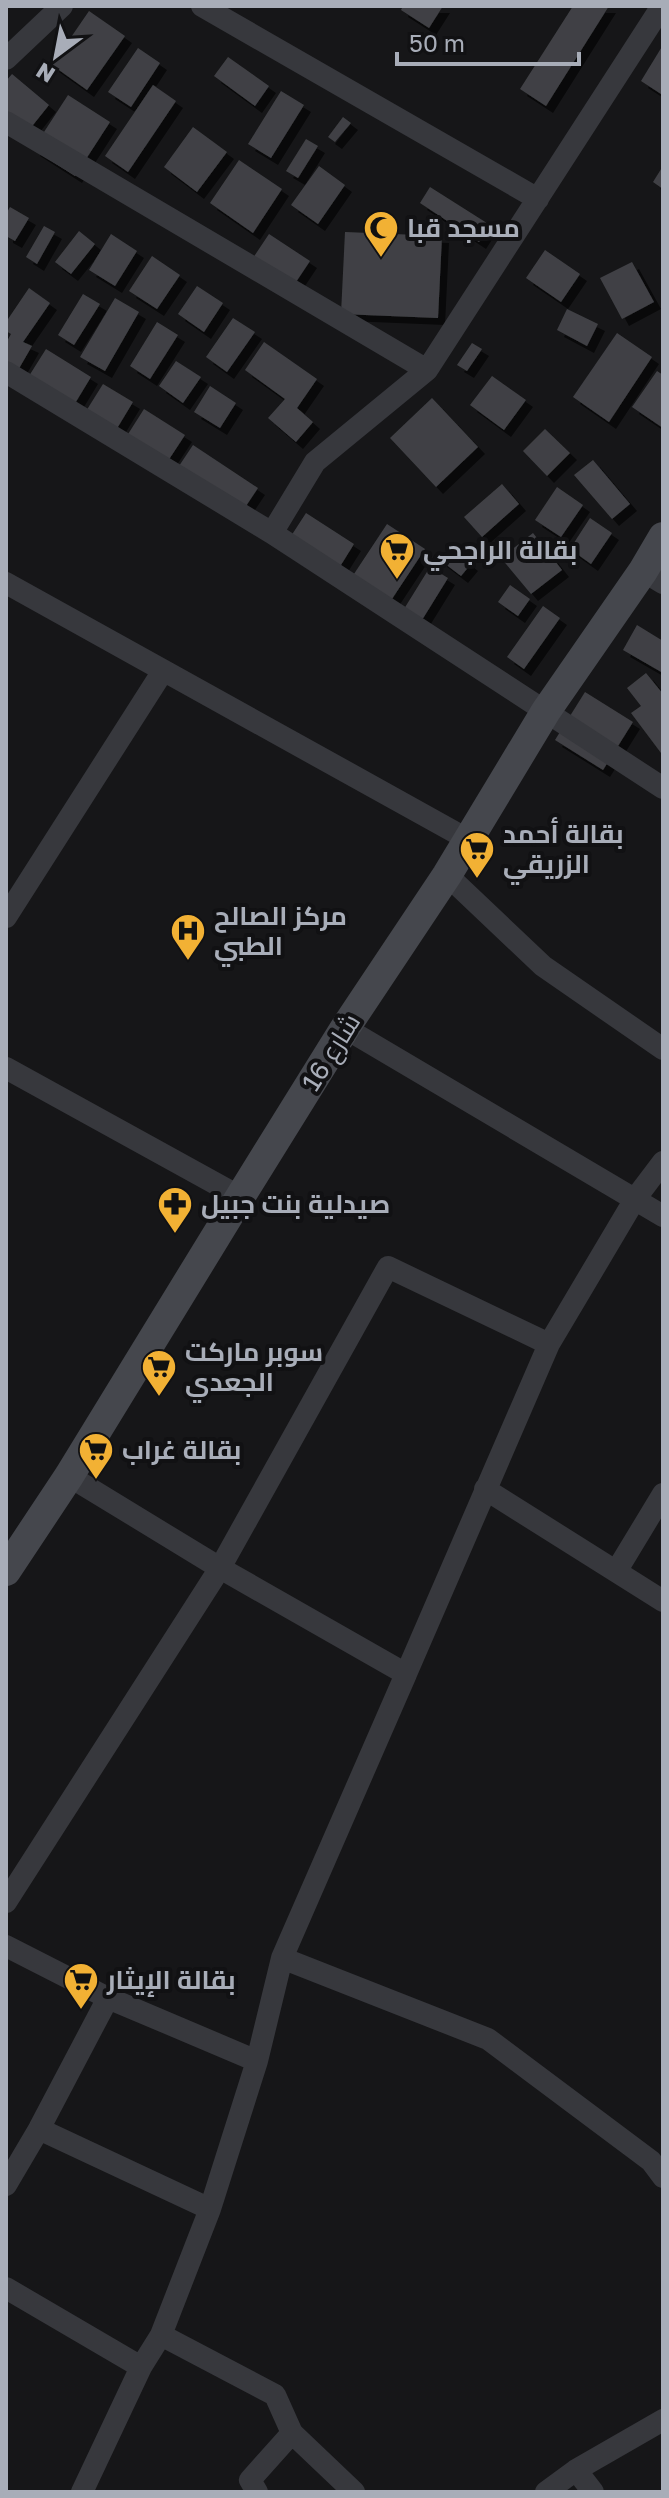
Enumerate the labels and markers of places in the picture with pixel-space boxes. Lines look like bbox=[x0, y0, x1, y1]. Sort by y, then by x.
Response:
mosque icon: مسجد قبا bbox=[362, 209, 400, 259]
place label: مسجد قبا bbox=[407, 212, 520, 243]
supermarket icon: بقالة الراجحي bbox=[378, 531, 416, 581]
place label: بقالة الراجحي bbox=[423, 534, 577, 571]
place label: بقالة أحمد الزريقي bbox=[503, 817, 624, 885]
supermarket icon: بقالة أحمد الزريقي bbox=[458, 830, 496, 880]
place label: مركز الصالح الطبي bbox=[214, 900, 347, 967]
hospital icon: مركز الصالح الطبي bbox=[169, 912, 207, 962]
pharmacy icon: صيدلية بنت جبيل bbox=[156, 1185, 194, 1235]
place label: صيدلية بنت جبيل bbox=[201, 1188, 390, 1220]
place label: سوبر ماركت الجعدي bbox=[185, 1336, 323, 1403]
supermarket icon: سوبر ماركت الجعدي bbox=[140, 1348, 178, 1398]
supermarket icon: بقالة غراب bbox=[77, 1431, 115, 1481]
place label: بقالة غراب bbox=[122, 1434, 241, 1465]
supermarket icon: بقالة الإيثار bbox=[62, 1961, 100, 2011]
place label: بقالة الإيثار bbox=[106, 1964, 236, 1997]

